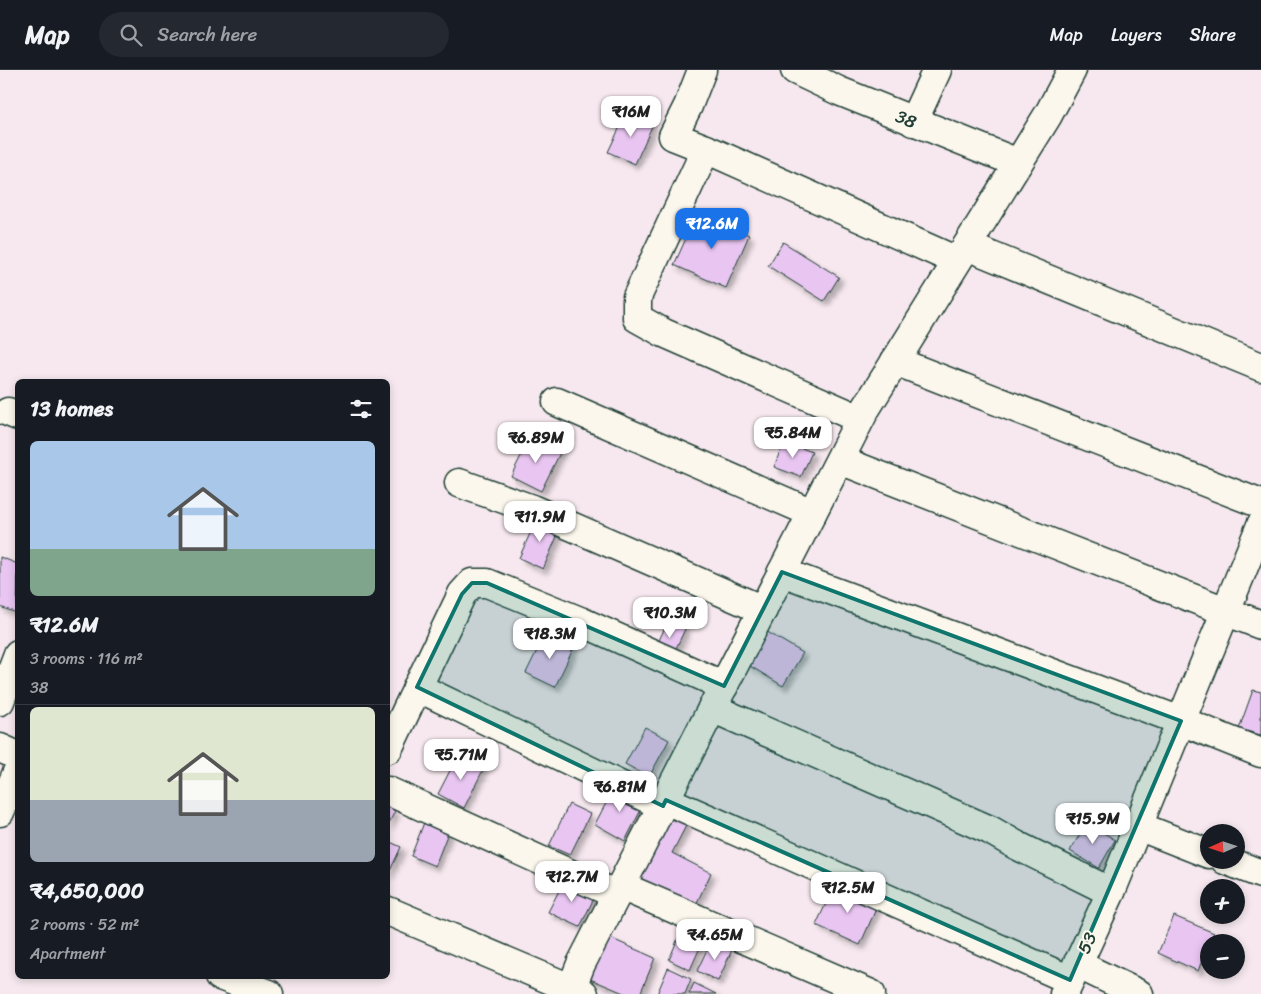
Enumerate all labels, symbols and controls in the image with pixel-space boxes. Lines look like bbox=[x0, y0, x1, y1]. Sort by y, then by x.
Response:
search box bbox=[99, 12, 449, 57]
text: Map bbox=[25, 14, 69, 56]
text: Search here bbox=[157, 18, 257, 51]
text: Map bbox=[1050, 19, 1083, 51]
text: Layers bbox=[1111, 19, 1162, 51]
text: Share bbox=[1190, 19, 1236, 51]
icon: search bbox=[117, 21, 145, 49]
pin: ₹16M bbox=[601, 96, 661, 138]
text: ₹16M bbox=[612, 97, 650, 126]
street label: 38 bbox=[890, 100, 922, 138]
pin: ₹12.6M bbox=[671, 208, 753, 250]
text: ₹12.6M bbox=[686, 209, 738, 238]
text: 13 homes bbox=[30, 390, 113, 428]
icon: filters bbox=[347, 395, 375, 423]
pin: ₹5.84M bbox=[752, 416, 834, 459]
text: ₹5.84M bbox=[765, 418, 821, 447]
pin: ₹6.89M bbox=[495, 422, 577, 464]
text: ₹6.89M bbox=[508, 423, 564, 452]
icon: home bbox=[158, 474, 248, 564]
pin: ₹11.9M bbox=[499, 500, 581, 543]
text: ₹11.9M bbox=[515, 502, 565, 531]
pin: ₹10.3M bbox=[629, 596, 711, 639]
text: ₹10.3M bbox=[644, 598, 696, 627]
text: ₹12.6M bbox=[30, 606, 98, 644]
pin: ₹18.3M bbox=[509, 618, 591, 660]
text: ₹18.3M bbox=[524, 619, 576, 648]
text: 3 rooms · 116 m² bbox=[30, 644, 143, 673]
text: 38 bbox=[30, 673, 48, 702]
pin: ₹5.71M bbox=[420, 738, 502, 781]
icon: home bbox=[158, 739, 248, 829]
text: ₹5.71M bbox=[435, 740, 487, 769]
pin: ₹6.81M bbox=[579, 770, 661, 813]
text: ₹6.81M bbox=[594, 772, 646, 801]
pin: ₹15.9M bbox=[1052, 802, 1134, 845]
text: ₹15.9M bbox=[1066, 804, 1120, 833]
north arrow bbox=[1200, 824, 1245, 869]
map controls bbox=[1200, 824, 1245, 979]
pin: ₹12.7M bbox=[531, 860, 613, 903]
text: ₹12.7M bbox=[546, 862, 598, 891]
text: ₹4,650,000 bbox=[30, 872, 144, 910]
pin: ₹12.5M bbox=[807, 872, 889, 914]
text: ₹12.5M bbox=[822, 873, 874, 902]
button: + bbox=[1200, 879, 1245, 924]
text: 2 rooms · 52 m² bbox=[30, 910, 139, 939]
pin: ₹4.65M bbox=[674, 918, 756, 961]
text: ₹4.65M bbox=[687, 920, 743, 949]
street label: 53 bbox=[1068, 927, 1106, 959]
button: − bbox=[1200, 934, 1245, 979]
text: Apartment bbox=[30, 939, 106, 968]

